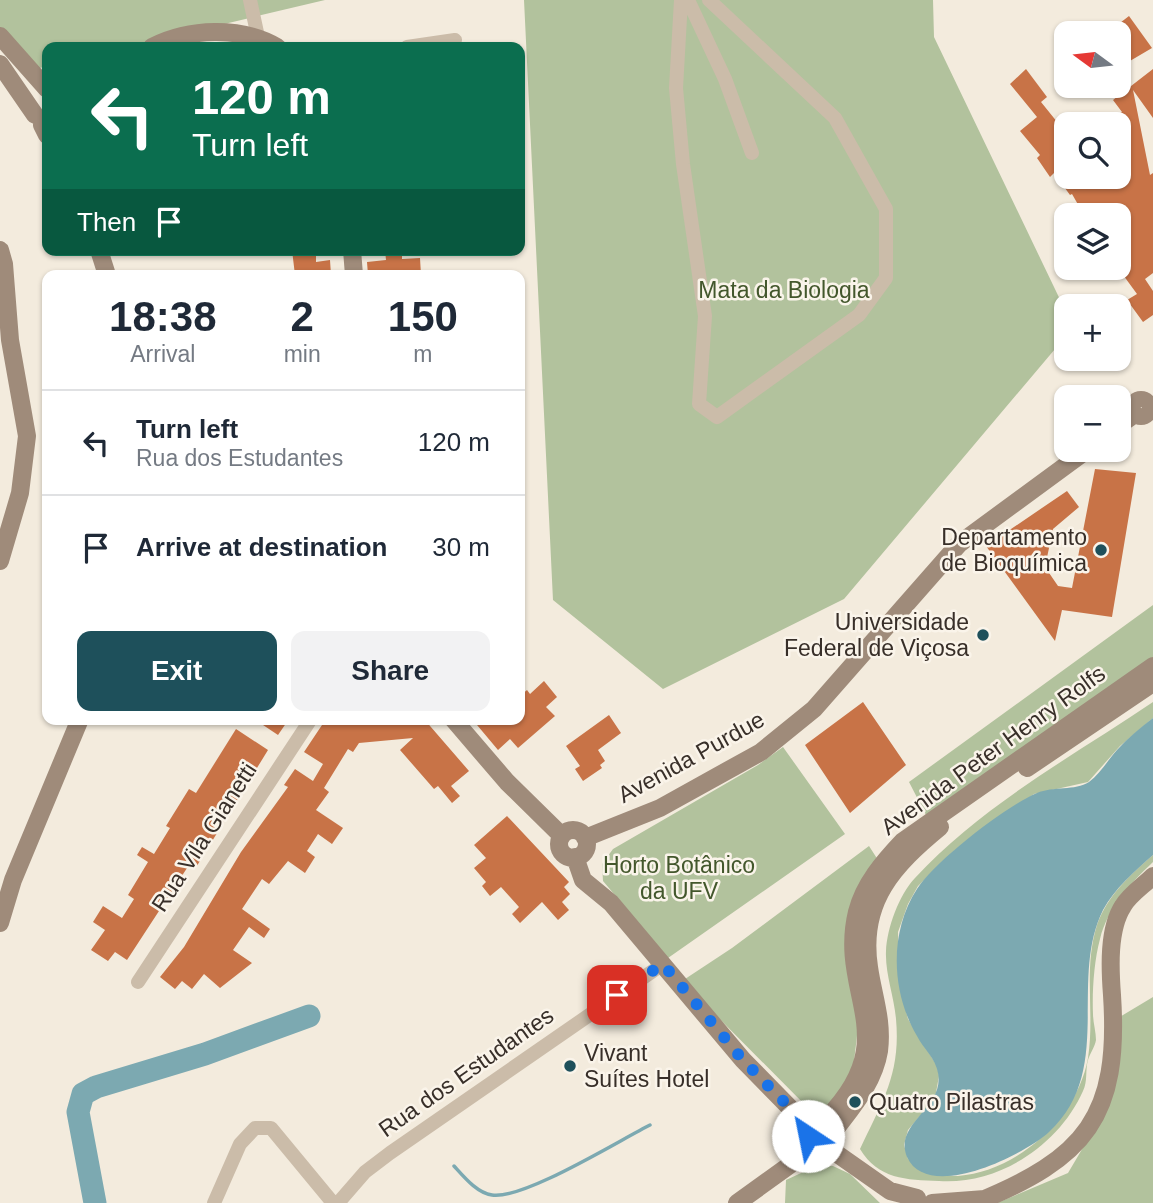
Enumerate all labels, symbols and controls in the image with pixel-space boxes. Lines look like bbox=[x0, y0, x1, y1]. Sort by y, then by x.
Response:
north arrow bbox=[1054, 21, 1130, 98]
map controls bbox=[1054, 21, 1131, 462]
icon: left bbox=[77, 70, 168, 161]
text: 120 m bbox=[192, 70, 331, 124]
button: search bbox=[1054, 112, 1131, 189]
text: Turn left bbox=[192, 127, 308, 163]
icon: arrive bbox=[150, 203, 188, 241]
button: layers bbox=[1054, 203, 1131, 280]
text: Then bbox=[77, 207, 136, 237]
park label: Mata da Biologia bbox=[698, 277, 870, 303]
text: 18:38 bbox=[109, 293, 217, 340]
text: 2 bbox=[290, 293, 314, 340]
text: 150 bbox=[388, 293, 458, 340]
button: + bbox=[1054, 294, 1131, 371]
text: Arrival bbox=[130, 341, 195, 367]
text: min bbox=[284, 341, 321, 367]
text: m bbox=[413, 341, 432, 367]
button: − bbox=[1054, 385, 1131, 462]
text: Turn left bbox=[136, 414, 238, 444]
icon: left bbox=[77, 424, 115, 462]
text: 120 m bbox=[418, 427, 490, 457]
text: Rua dos Estudantes bbox=[136, 445, 343, 471]
place label: Departamento de Bioquímica bbox=[941, 524, 1087, 576]
icon: arrive bbox=[77, 529, 115, 567]
text: Arrive at destination bbox=[136, 532, 387, 562]
text: 30 m bbox=[432, 532, 490, 562]
marker: Departamento de Bioquímica bbox=[1093, 542, 1109, 558]
place label: Universidade Federal de Viçosa bbox=[784, 609, 969, 661]
marker: Universidade Federal de Viçosa bbox=[975, 627, 991, 643]
button: Exit bbox=[77, 631, 277, 711]
button: Share bbox=[291, 631, 490, 711]
street label: Avenida Peter Henry Rolfs bbox=[876, 660, 1110, 840]
street label: Avenida Purdue bbox=[613, 706, 769, 808]
street label: Rua Vila Gianetti bbox=[146, 758, 262, 916]
park label: Horto Botânico da UFV bbox=[603, 852, 755, 904]
pin bbox=[587, 965, 647, 1025]
icon: arrive bbox=[598, 976, 636, 1014]
street label: Rua dos Estudantes bbox=[374, 1002, 558, 1142]
place label: Vivant Suítes Hotel bbox=[584, 1040, 709, 1092]
marker: Vivant Suítes Hotel bbox=[562, 1058, 578, 1074]
place label: Quatro Pilastras bbox=[869, 1089, 1034, 1115]
marker: Quatro Pilastras bbox=[847, 1094, 863, 1110]
position arrow bbox=[771, 1099, 845, 1173]

